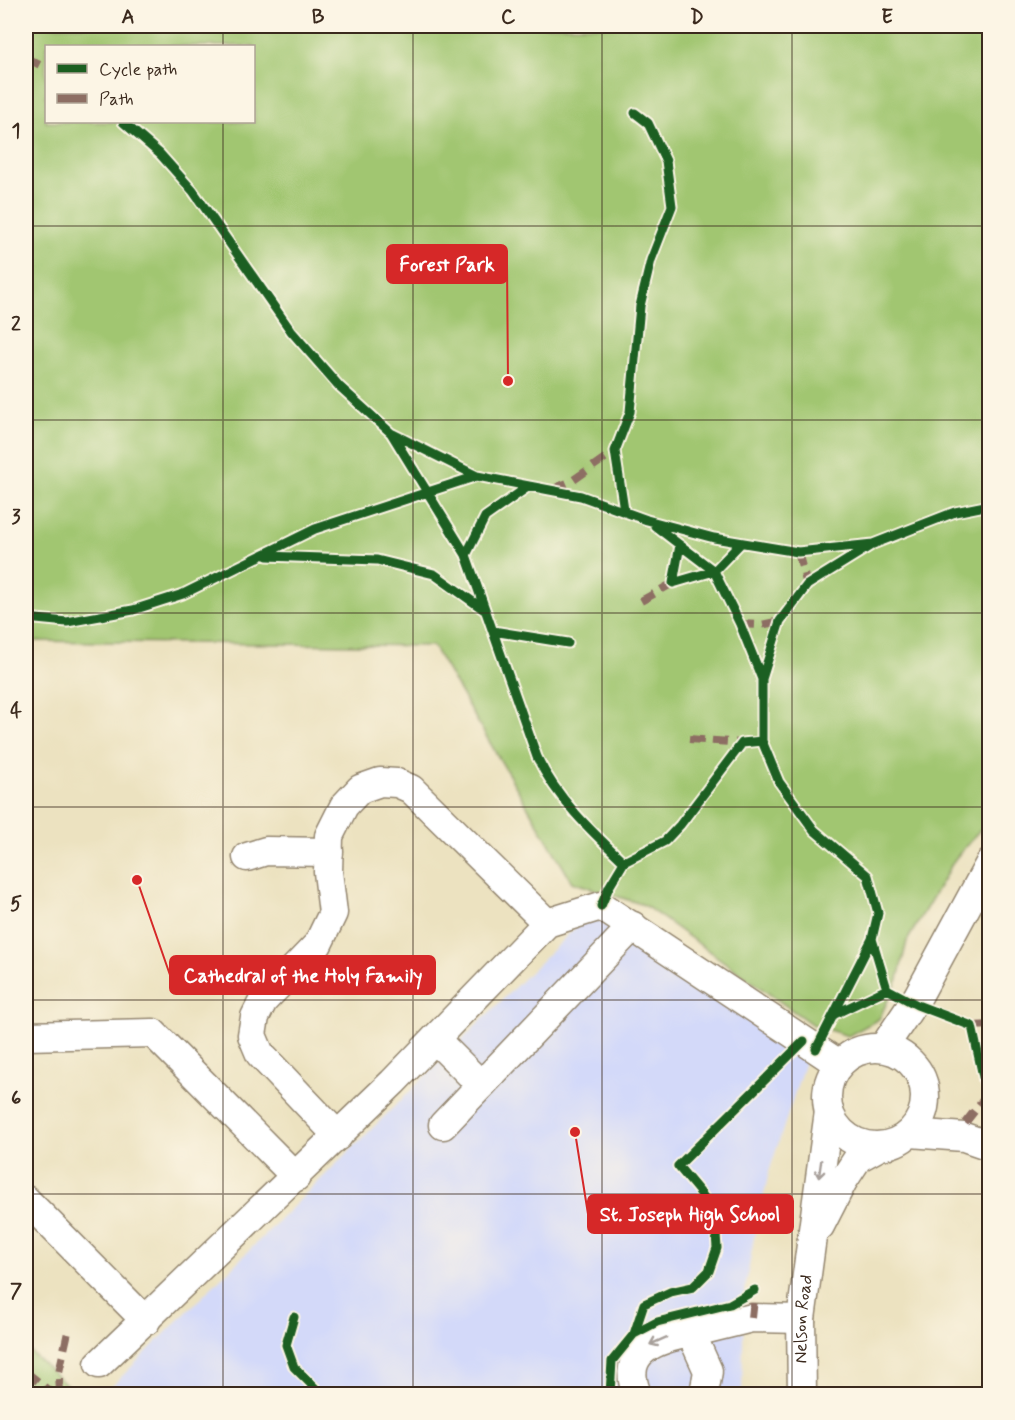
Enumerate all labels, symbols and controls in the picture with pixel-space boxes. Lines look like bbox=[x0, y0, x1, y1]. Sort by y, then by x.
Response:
text: A bbox=[121, 4, 135, 31]
text: B bbox=[312, 4, 325, 31]
text: C bbox=[501, 4, 516, 31]
text: D bbox=[690, 4, 704, 31]
text: E bbox=[881, 4, 893, 31]
legend bbox=[45, 45, 255, 123]
text: Cycle path bbox=[99, 58, 177, 82]
text: Path bbox=[99, 88, 134, 112]
text: 1 bbox=[12, 118, 20, 145]
callout: Forest Park bbox=[387, 245, 507, 283]
text: Forest Park bbox=[399, 252, 495, 279]
text: 2 bbox=[11, 311, 21, 338]
text: 3 bbox=[11, 504, 21, 531]
text: 4 bbox=[10, 698, 22, 725]
text: 5 bbox=[10, 891, 22, 918]
callout: Cathedral of the Holy Family bbox=[170, 956, 435, 994]
text: Cathedral of the Holy Family bbox=[183, 963, 423, 990]
text: 6 bbox=[11, 1085, 21, 1112]
one-way arrow bbox=[814, 1159, 825, 1178]
callout: St. Joseph High School bbox=[588, 1195, 793, 1233]
text: St. Joseph High School bbox=[600, 1202, 780, 1231]
street label: Nelson Road bbox=[789, 1273, 819, 1364]
text: 7 bbox=[10, 1278, 22, 1305]
one-way arrow bbox=[650, 1336, 668, 1348]

